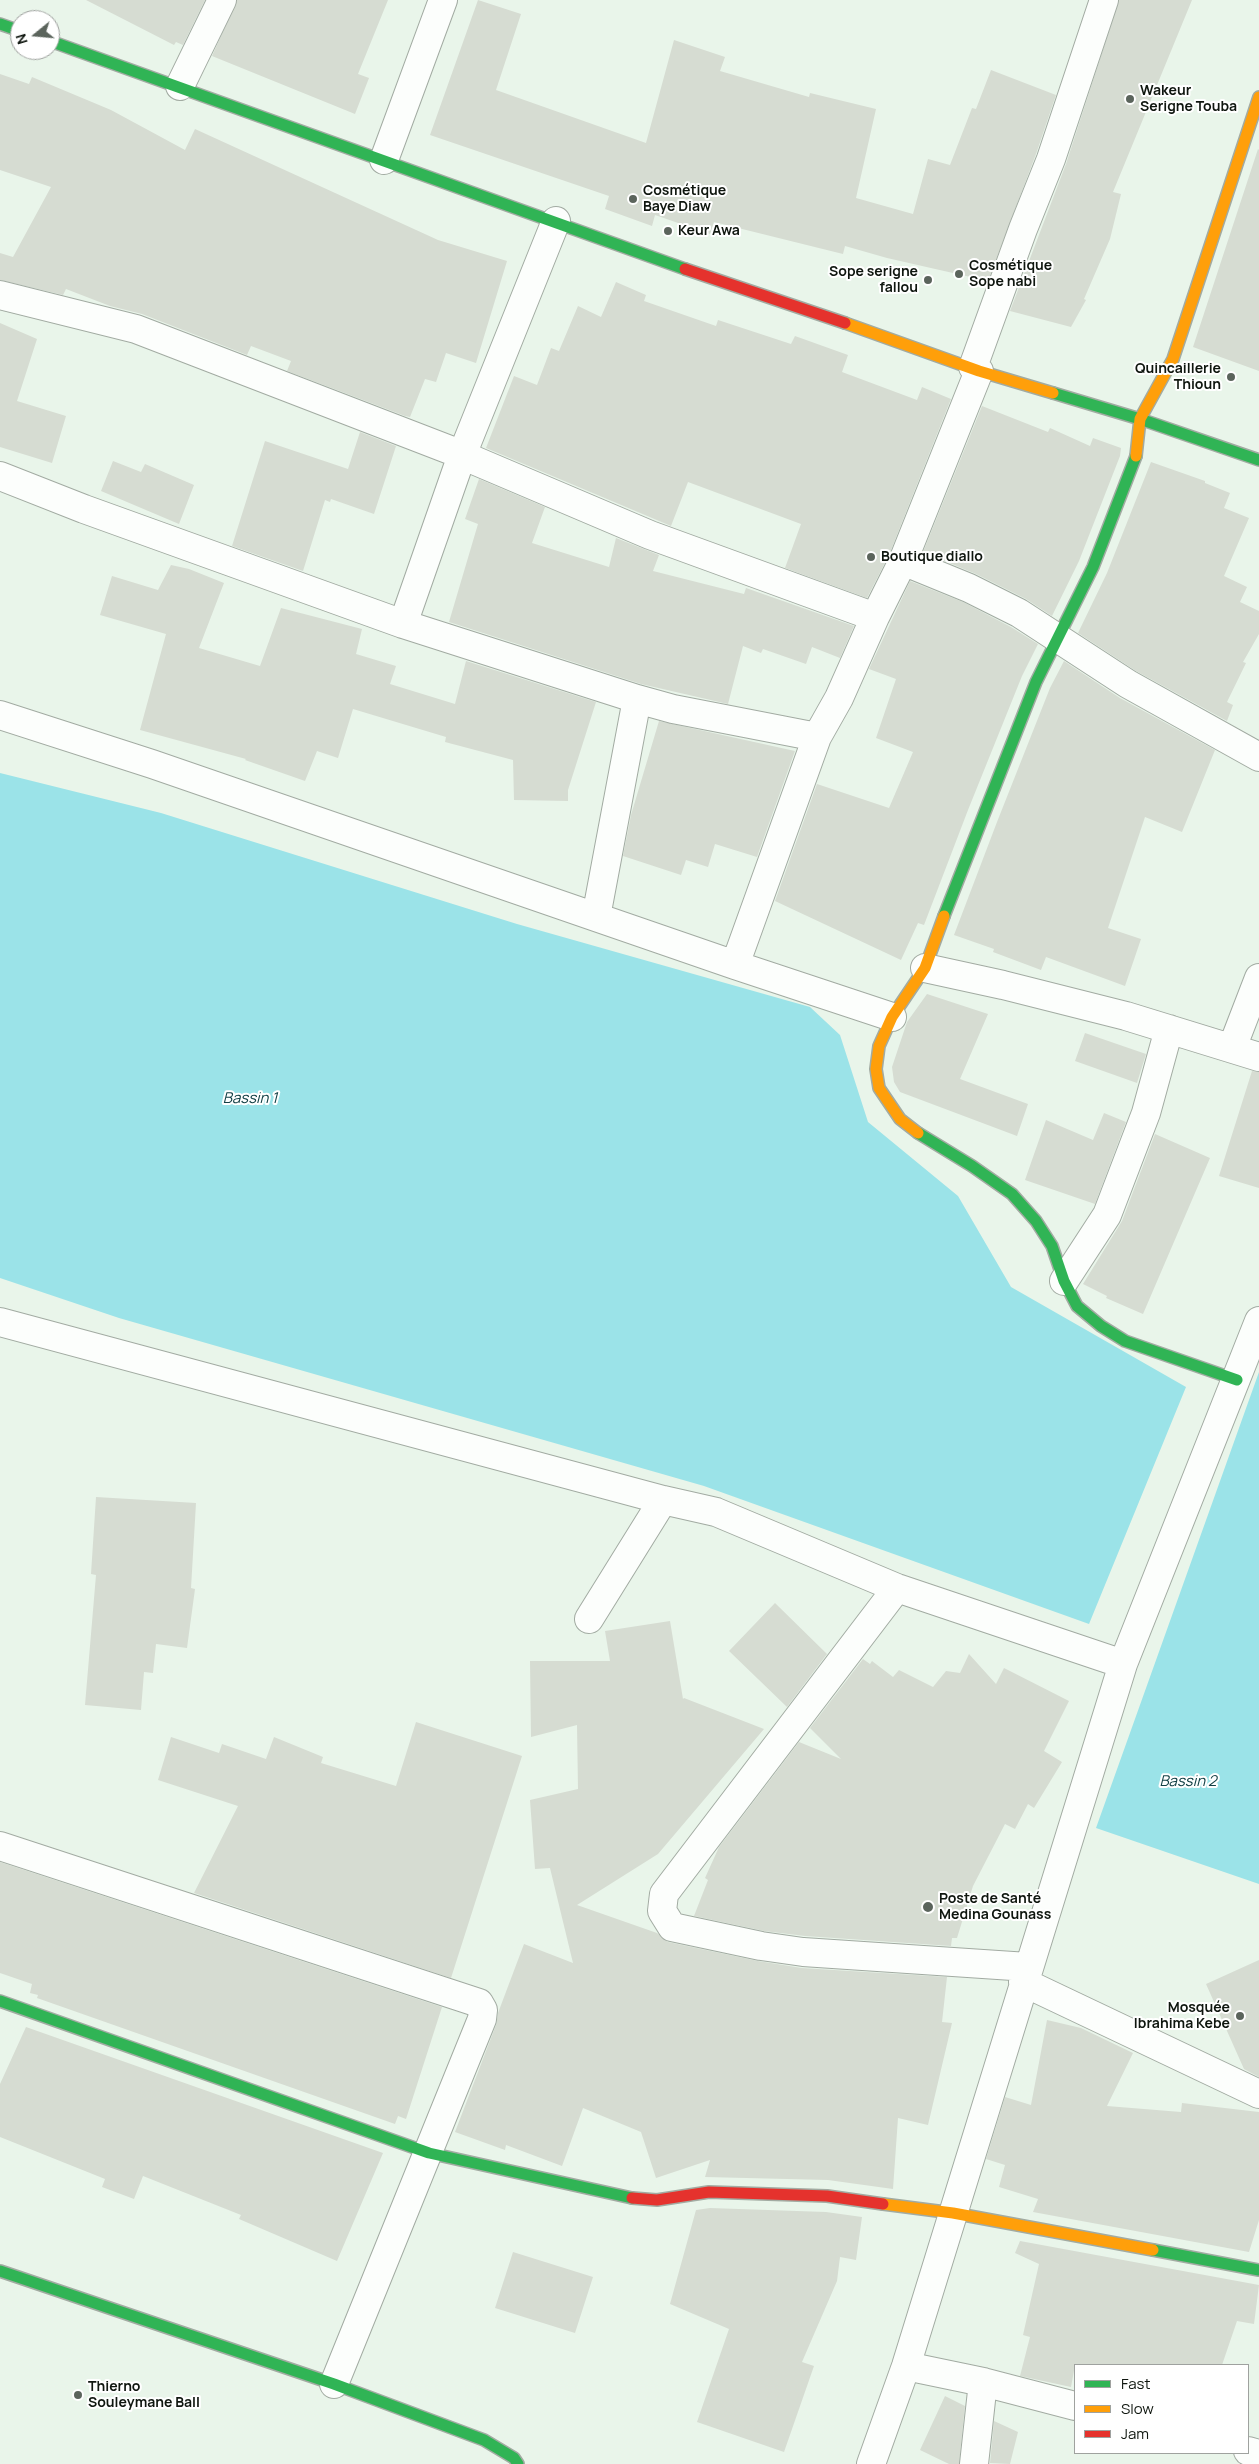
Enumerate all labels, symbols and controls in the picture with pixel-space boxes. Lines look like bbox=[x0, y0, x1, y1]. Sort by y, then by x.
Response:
north arrow bbox=[10, 10, 60, 60]
text: N bbox=[11, 32, 32, 47]
place label: Wakeur Serigne Touba bbox=[1140, 83, 1237, 115]
marker: Wakeur Serigne Touba bbox=[1124, 93, 1136, 105]
place label: Cosmétique Baye Diaw bbox=[643, 183, 726, 216]
marker: Cosmétique Baye Diaw bbox=[627, 193, 639, 205]
place label: Keur Awa bbox=[678, 223, 740, 239]
marker: Keur Awa bbox=[662, 225, 674, 237]
place label: Cosmétique Sope nabi bbox=[969, 258, 1052, 290]
place label: Sope serigne fallou bbox=[829, 264, 918, 296]
marker: Cosmétique Sope nabi bbox=[953, 268, 965, 280]
marker: Sope serigne fallou bbox=[922, 274, 934, 286]
place label: Quincaillerie Thioun bbox=[1135, 361, 1221, 394]
marker: Quincaillerie Thioun bbox=[1225, 371, 1237, 383]
place label: Boutique diallo bbox=[881, 549, 983, 565]
marker: Boutique diallo bbox=[865, 551, 877, 563]
water label: Bassin 1 bbox=[223, 1090, 277, 1108]
water label: Bassin 2 bbox=[1159, 1773, 1217, 1791]
place label: Poste de Santé Medina Gounass bbox=[939, 1891, 1051, 1924]
marker: Poste de Santé Medina Gounass bbox=[921, 1900, 935, 1914]
place label: Mosquée Ibrahima Kebe bbox=[1134, 2000, 1230, 2032]
marker: Mosquée Ibrahima Kebe bbox=[1234, 2010, 1246, 2022]
legend bbox=[1074, 2364, 1249, 2454]
text: Fast bbox=[1121, 2373, 1150, 2394]
place label: Thierno Souleymane Ball bbox=[88, 2379, 200, 2412]
marker: Thierno Souleymane Ball bbox=[72, 2389, 84, 2401]
text: Slow bbox=[1121, 2398, 1154, 2419]
text: Jam bbox=[1121, 2423, 1149, 2444]

